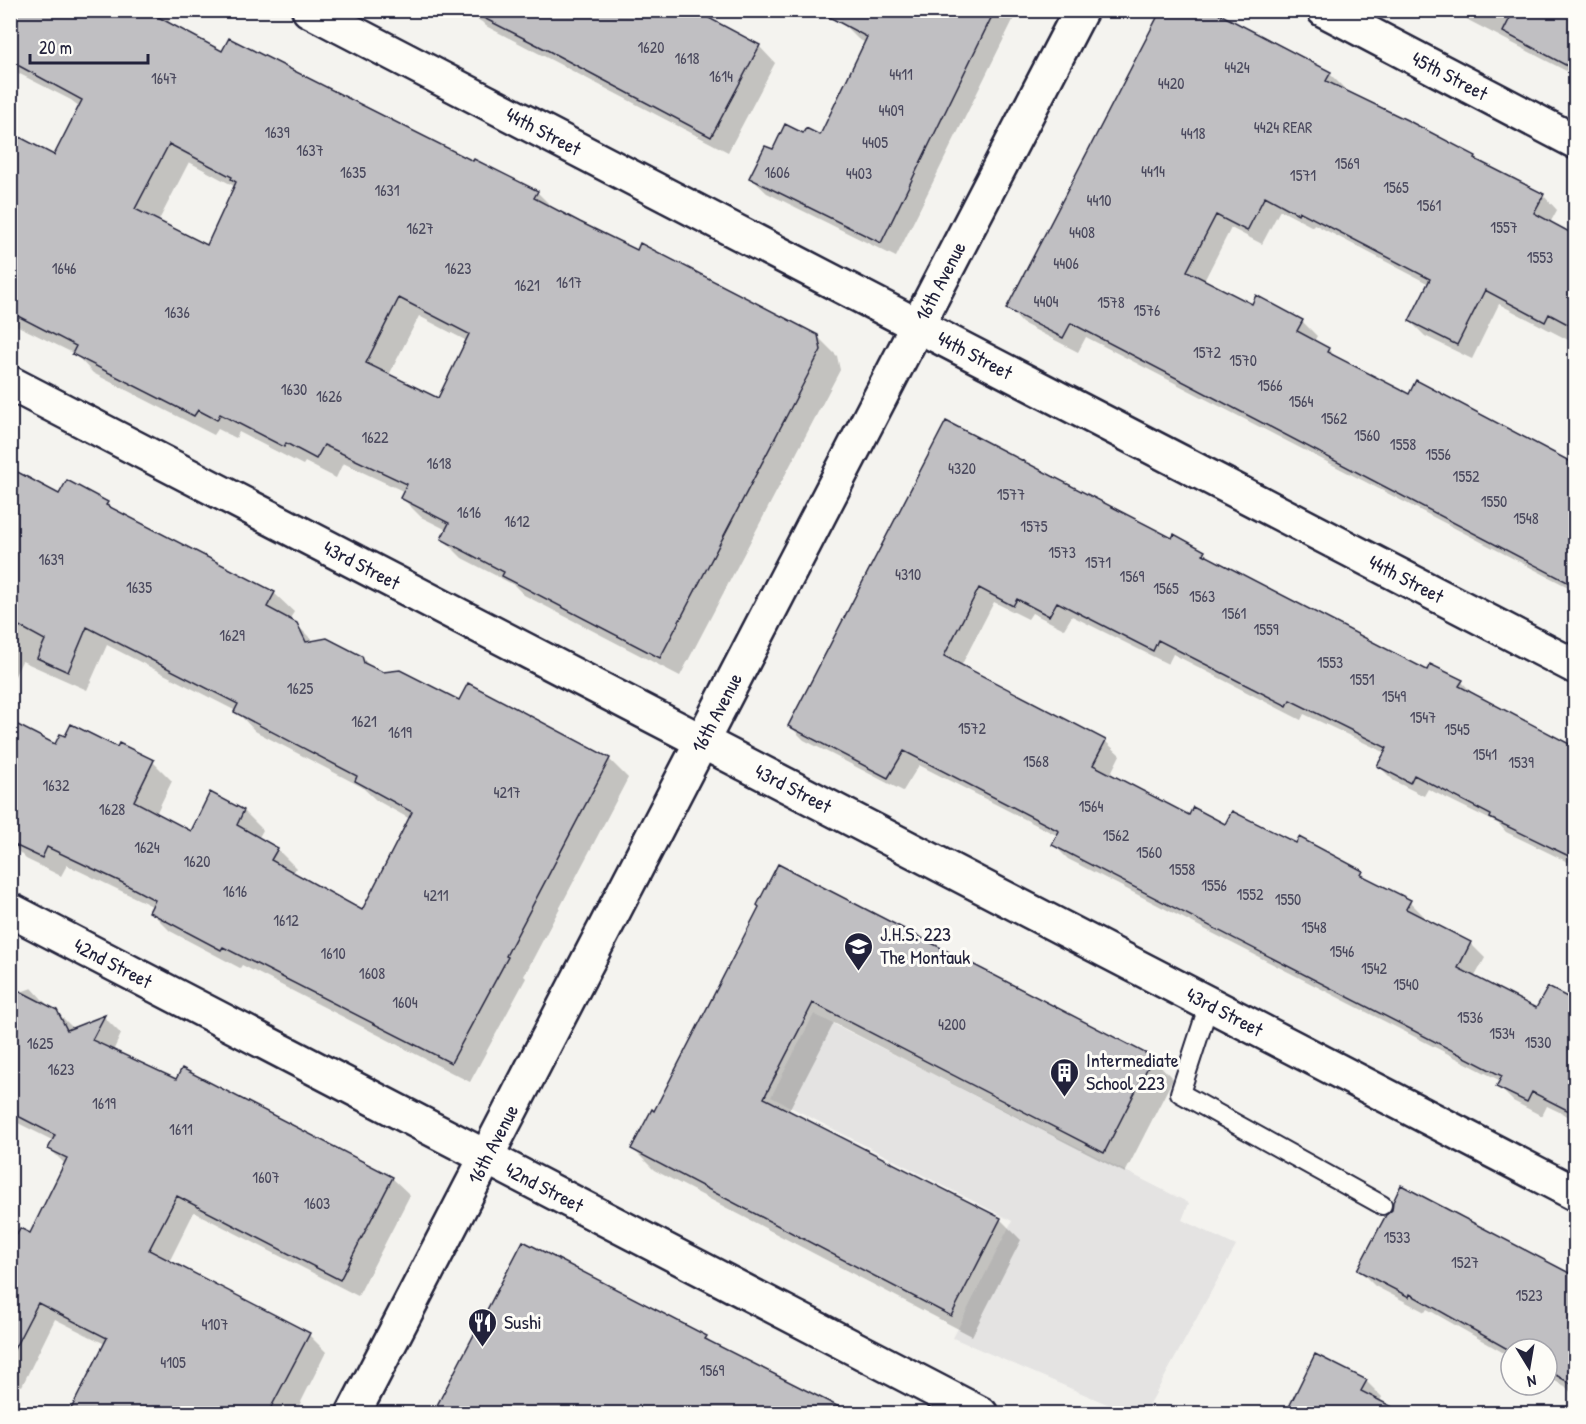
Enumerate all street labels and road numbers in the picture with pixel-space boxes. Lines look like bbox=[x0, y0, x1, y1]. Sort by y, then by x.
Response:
street label: 45th Street bbox=[1407, 44, 1494, 107]
street label: 44th Street bbox=[501, 100, 587, 162]
street label: 16th Avenue bbox=[908, 237, 972, 325]
street label: 44th Street bbox=[933, 324, 1018, 386]
street label: 43rd Street bbox=[319, 534, 406, 596]
street label: 44th Street bbox=[1364, 548, 1450, 610]
street label: 16th Avenue bbox=[684, 668, 748, 757]
street label: 43rd Street bbox=[750, 757, 838, 820]
street label: 42nd Street bbox=[69, 931, 158, 995]
street label: 43rd Street bbox=[1182, 981, 1269, 1043]
street label: 16th Avenue bbox=[461, 1100, 524, 1188]
street label: 42nd Street bbox=[501, 1155, 589, 1219]

